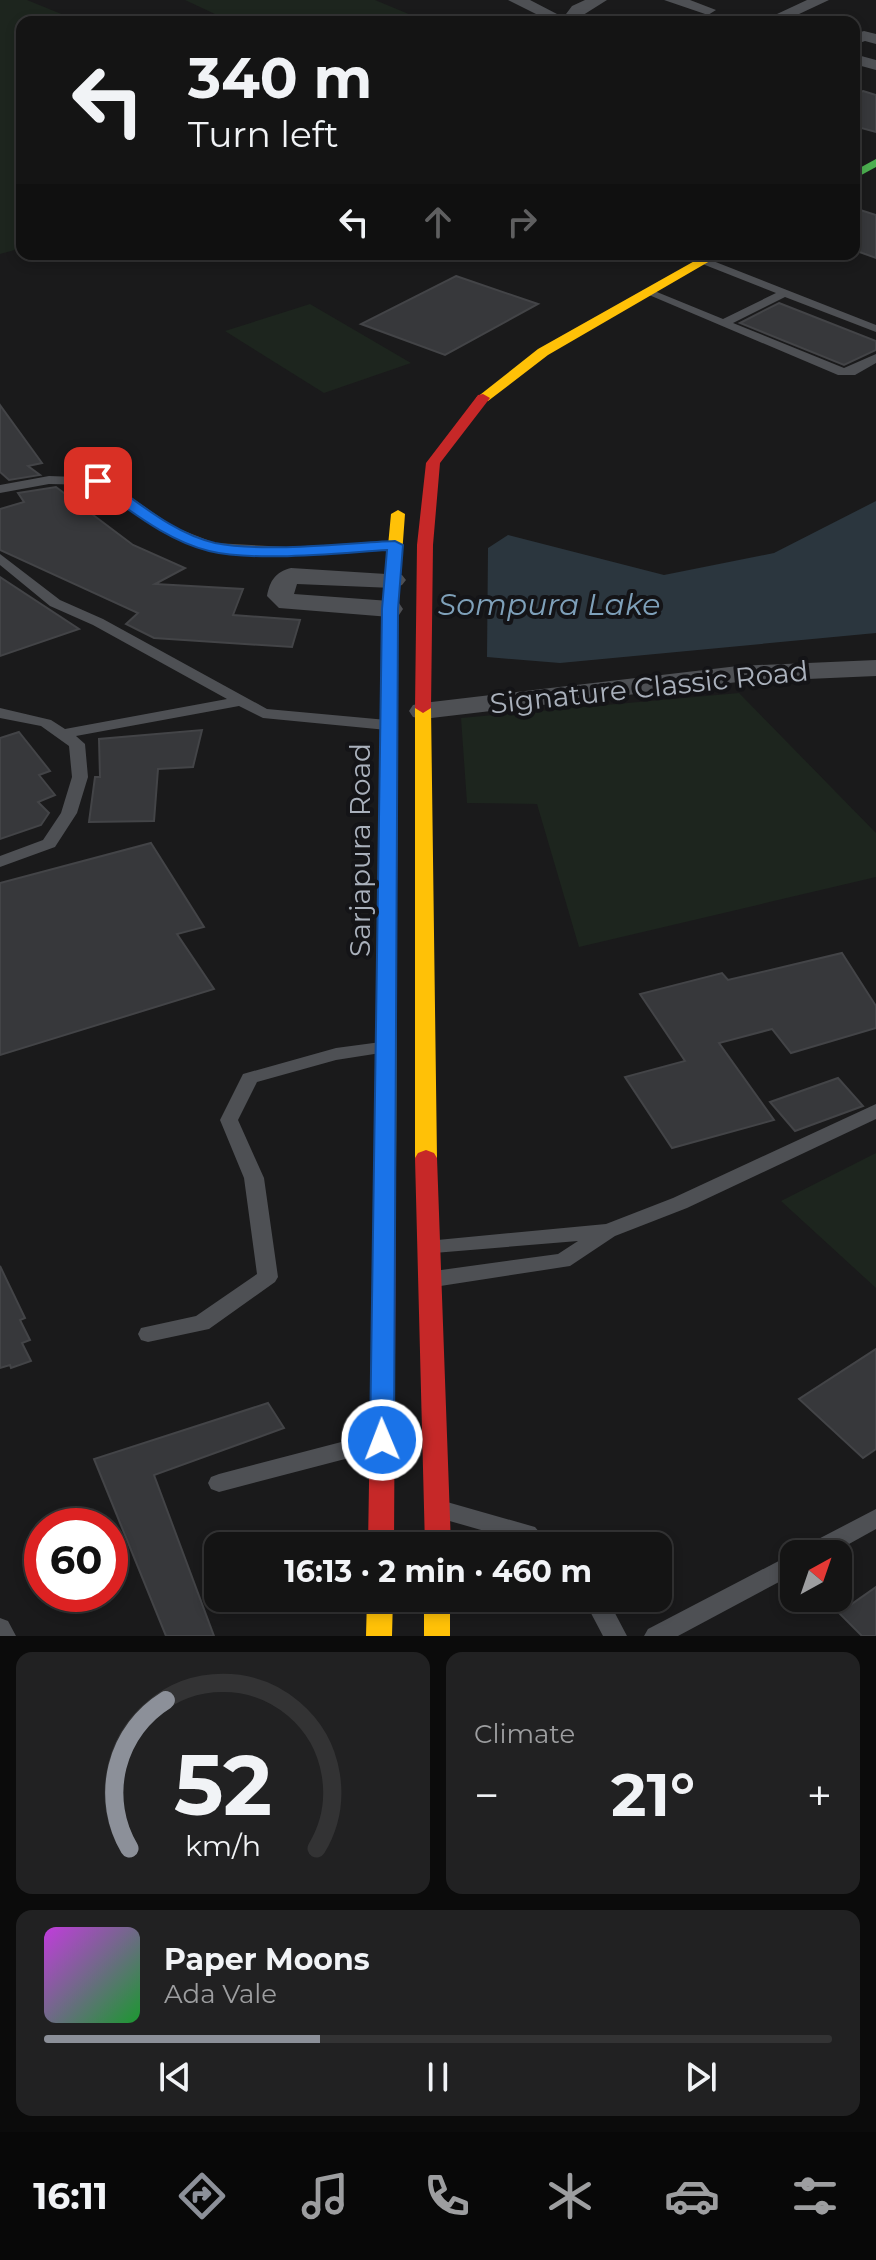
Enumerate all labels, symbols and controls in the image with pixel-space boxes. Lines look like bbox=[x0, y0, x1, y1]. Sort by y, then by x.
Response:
text: 340 m bbox=[188, 44, 372, 112]
icon: left bbox=[56, 48, 160, 152]
text: Turn left bbox=[188, 112, 339, 156]
icon: left bbox=[332, 200, 376, 244]
icon: ahead bbox=[416, 200, 460, 244]
icon: right bbox=[500, 200, 544, 244]
pin bbox=[64, 447, 132, 515]
icon: arrive bbox=[76, 459, 120, 503]
water label: Sompura Lake bbox=[438, 586, 660, 623]
street label: Signature Classic Road bbox=[488, 653, 810, 721]
street label: Sarjapura Road bbox=[343, 743, 377, 957]
position arrow bbox=[340, 1398, 424, 1482]
speed limit sign: 60 bbox=[24, 1508, 128, 1612]
north arrow bbox=[780, 1540, 852, 1612]
map controls bbox=[780, 1540, 852, 1612]
text: 16:13 · 2 min · 460 m bbox=[284, 1553, 592, 1590]
text: Climate bbox=[474, 1718, 575, 1750]
text: 52 bbox=[174, 1734, 272, 1836]
text: 21° bbox=[611, 1758, 695, 1831]
text: − bbox=[474, 1768, 499, 1822]
text: + bbox=[807, 1768, 832, 1822]
text: km/h bbox=[185, 1828, 261, 1863]
text: Paper Moons bbox=[164, 1941, 370, 1978]
text: Ada Vale bbox=[164, 1978, 277, 2010]
icon: previous bbox=[153, 2055, 197, 2099]
icon: pause bbox=[416, 2055, 460, 2099]
icon: next bbox=[679, 2055, 723, 2099]
icon: directions bbox=[174, 2168, 230, 2224]
icon: music bbox=[297, 2168, 353, 2224]
icon: phone bbox=[419, 2168, 475, 2224]
icon: climate bbox=[542, 2168, 598, 2224]
icon: car bbox=[664, 2168, 720, 2224]
icon: filters bbox=[787, 2168, 843, 2224]
text: 16:11 bbox=[33, 2174, 108, 2218]

